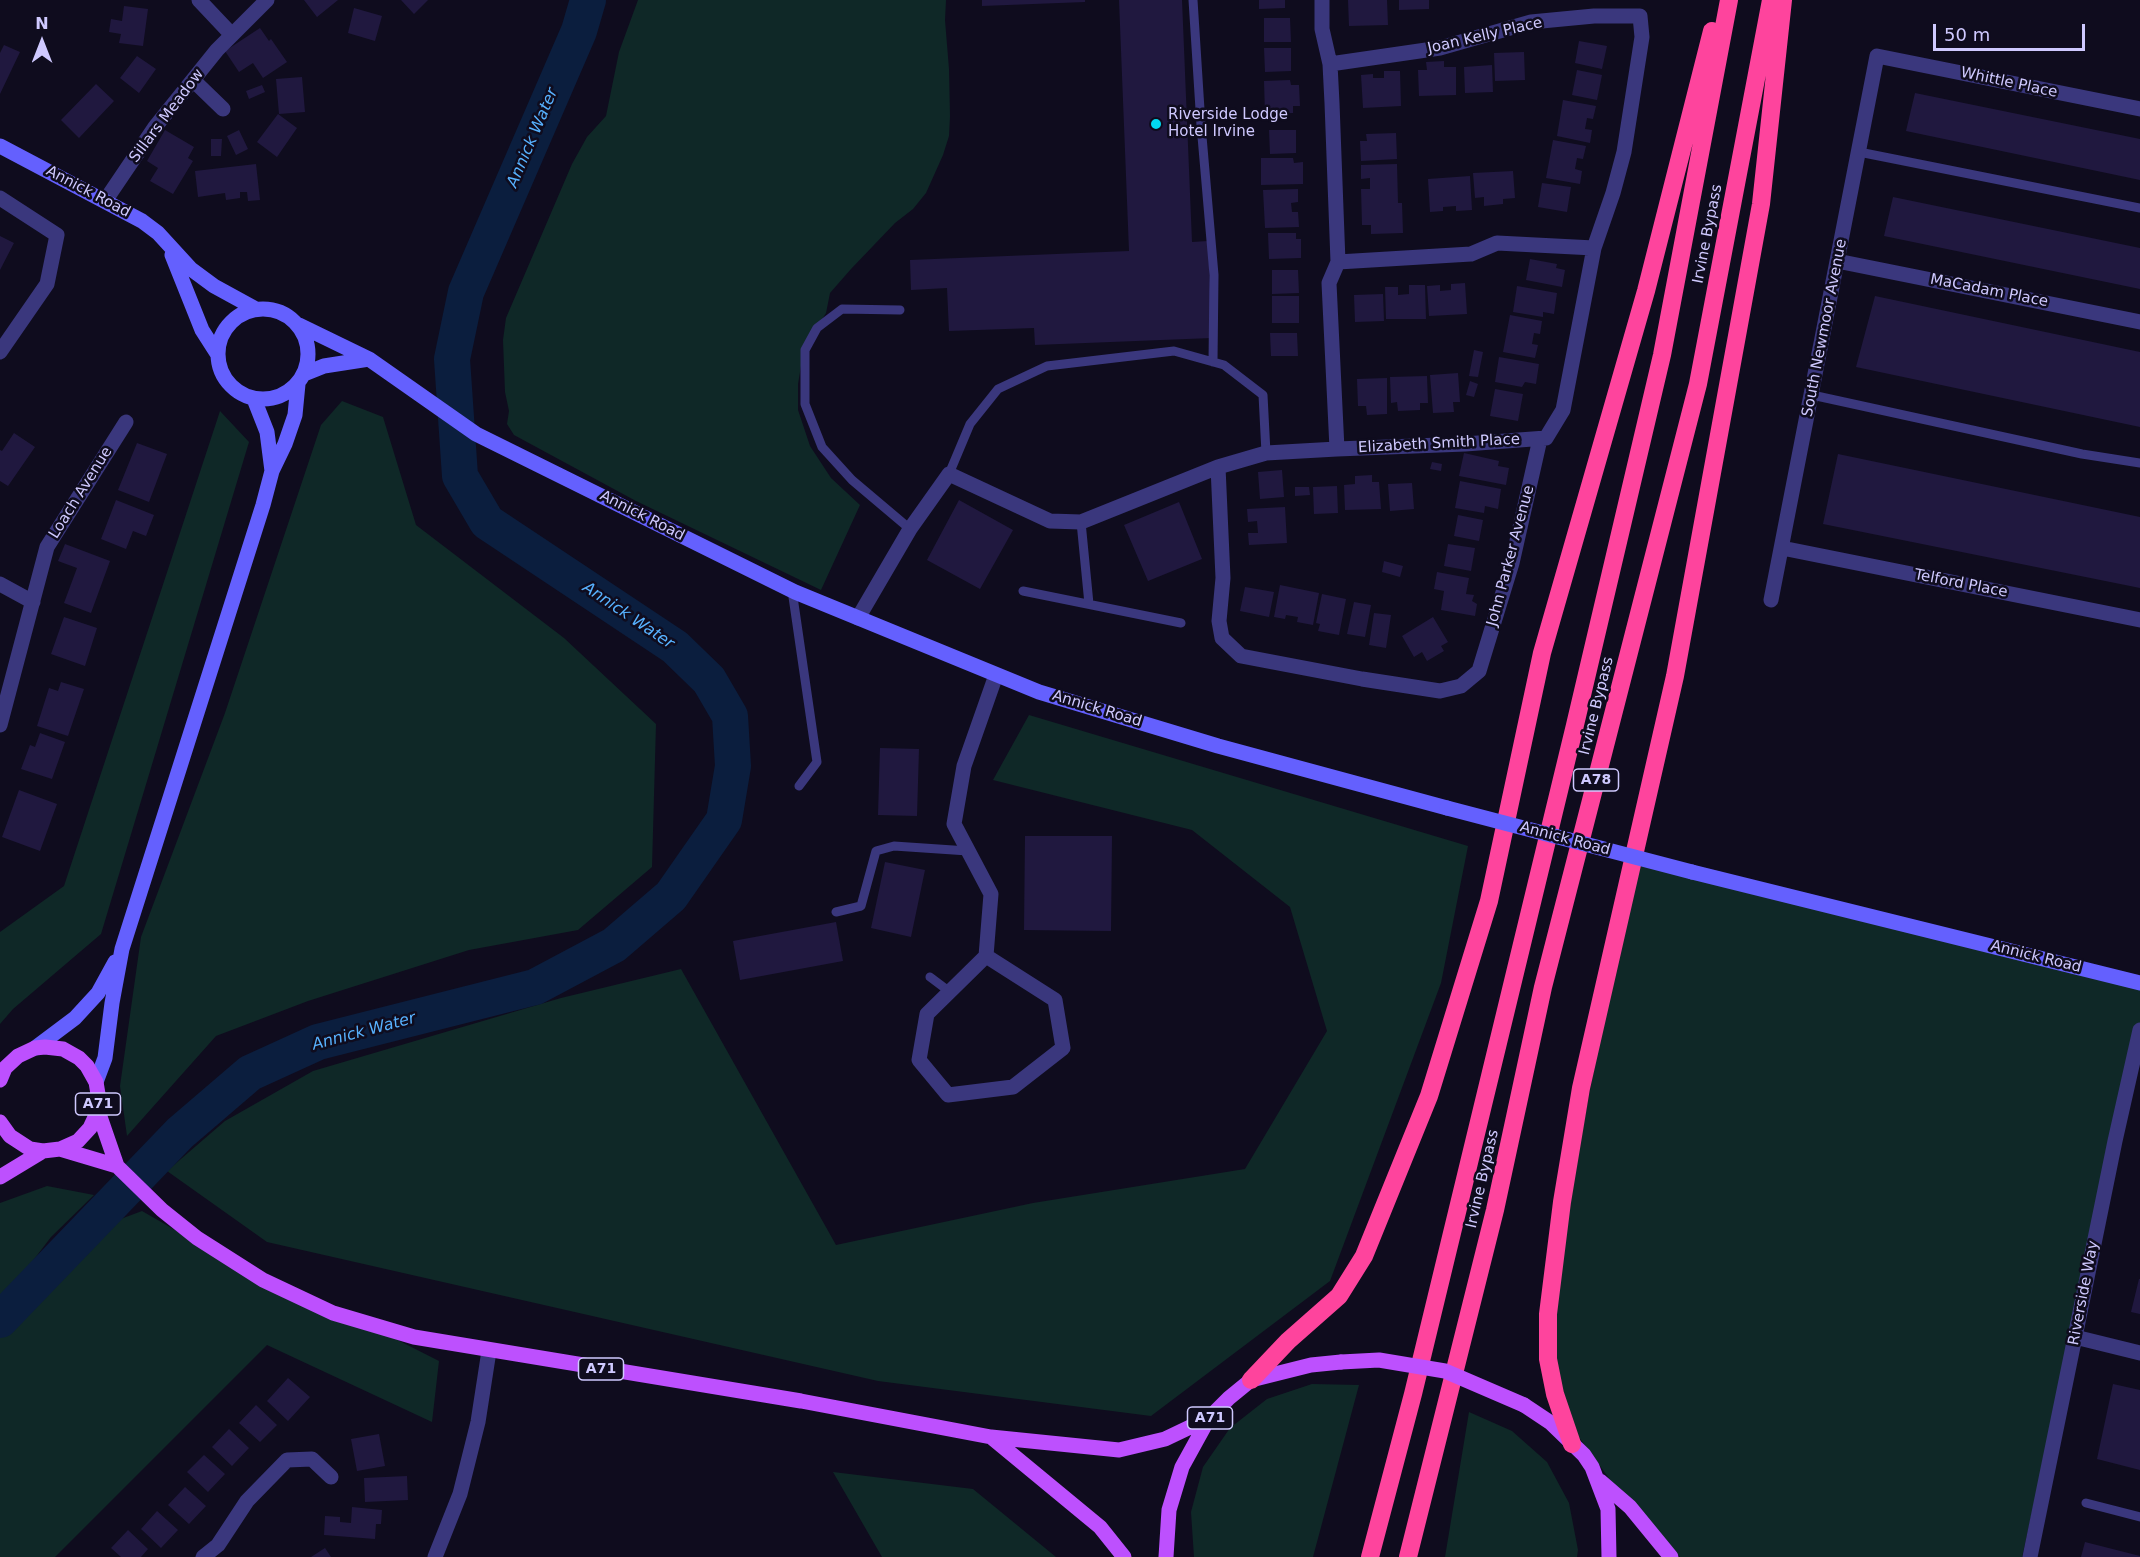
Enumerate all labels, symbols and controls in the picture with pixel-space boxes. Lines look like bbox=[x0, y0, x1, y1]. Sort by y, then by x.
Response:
north arrow bbox=[12, 12, 72, 72]
scale bar bbox=[1936, 12, 2088, 50]
text: N bbox=[35, 14, 49, 33]
street label: Joan Kelly Place bbox=[1426, 14, 1544, 58]
text: 50 m bbox=[1944, 24, 1990, 45]
street label: Whittle Place bbox=[1959, 64, 2059, 102]
street label: Sillars Meadow bbox=[126, 66, 208, 166]
water label: Annick Water bbox=[503, 85, 563, 191]
place label: Riverside Lodge Hotel Irvine bbox=[1168, 106, 1288, 141]
marker: Riverside Lodge Hotel Irvine bbox=[1149, 117, 1163, 131]
street label: Annick Road bbox=[43, 162, 133, 222]
street label: Irvine Bypass bbox=[1690, 183, 1726, 285]
street label: South Newmoor Avenue bbox=[1799, 238, 1851, 418]
street label: MaCadam Place bbox=[1928, 271, 2050, 311]
street label: Elizabeth Smith Place bbox=[1358, 431, 1520, 457]
street label: Loach Avenue bbox=[46, 444, 116, 542]
street label: John Parker Avenue bbox=[1484, 484, 1538, 628]
street label: Annick Road bbox=[597, 487, 687, 545]
street label: Telford Place bbox=[1913, 566, 2009, 602]
water label: Annick Water bbox=[579, 578, 677, 654]
street label: Irvine Bypass bbox=[1576, 655, 1618, 757]
street label: Annick Road bbox=[1050, 687, 1144, 731]
road number: A78 bbox=[1574, 769, 1618, 791]
street label: Annick Road bbox=[1518, 818, 1612, 860]
street label: Annick Road bbox=[1989, 937, 2083, 977]
water label: Annick Water bbox=[310, 1009, 418, 1055]
road number: A71 bbox=[76, 1093, 120, 1115]
street label: Irvine Bypass bbox=[1463, 1128, 1503, 1230]
street label: Riverside Way bbox=[2065, 1239, 2103, 1347]
road number: A71 bbox=[578, 1358, 624, 1380]
road number: A71 bbox=[1188, 1407, 1232, 1429]

